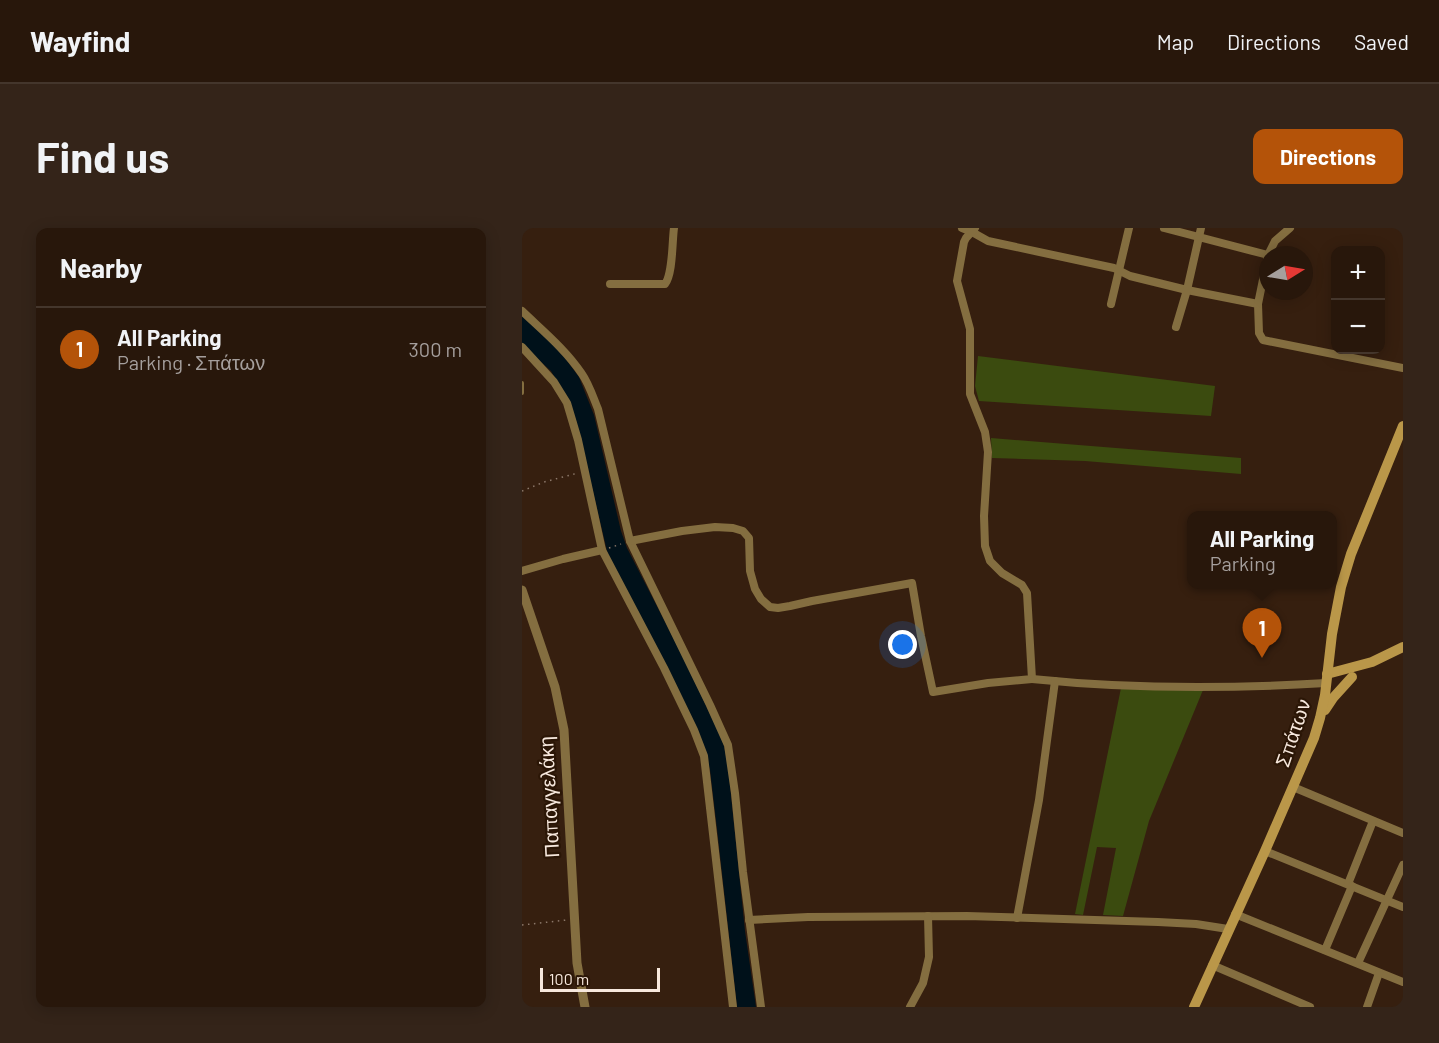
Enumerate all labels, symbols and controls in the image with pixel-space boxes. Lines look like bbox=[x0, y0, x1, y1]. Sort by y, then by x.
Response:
text: Wayfind bbox=[30, 24, 130, 58]
text: Map bbox=[1157, 29, 1194, 54]
text: Directions bbox=[1227, 29, 1321, 54]
text: Saved bbox=[1354, 29, 1409, 54]
button: Directions bbox=[1253, 129, 1403, 184]
text: Find us bbox=[36, 131, 169, 181]
north arrow bbox=[1259, 246, 1313, 300]
map controls bbox=[1331, 246, 1385, 354]
button: + bbox=[1331, 246, 1385, 300]
text: Nearby bbox=[60, 252, 142, 283]
button: − bbox=[1331, 300, 1385, 354]
text: All Parking bbox=[117, 324, 222, 350]
text: 1 bbox=[76, 337, 83, 361]
text: 300 m bbox=[409, 337, 462, 361]
text: Parking · Σπάτων bbox=[117, 350, 265, 374]
popup bbox=[1187, 511, 1337, 589]
text: All Parking bbox=[1210, 525, 1314, 551]
text: Parking bbox=[1210, 551, 1276, 575]
pin: 1 bbox=[1242, 608, 1282, 658]
your location bbox=[888, 630, 917, 659]
street label: Σπάτων bbox=[1269, 696, 1315, 770]
street label: Παπαγγελάκη bbox=[533, 736, 563, 858]
scale bar bbox=[540, 965, 660, 992]
text: 100 m bbox=[549, 969, 589, 988]

